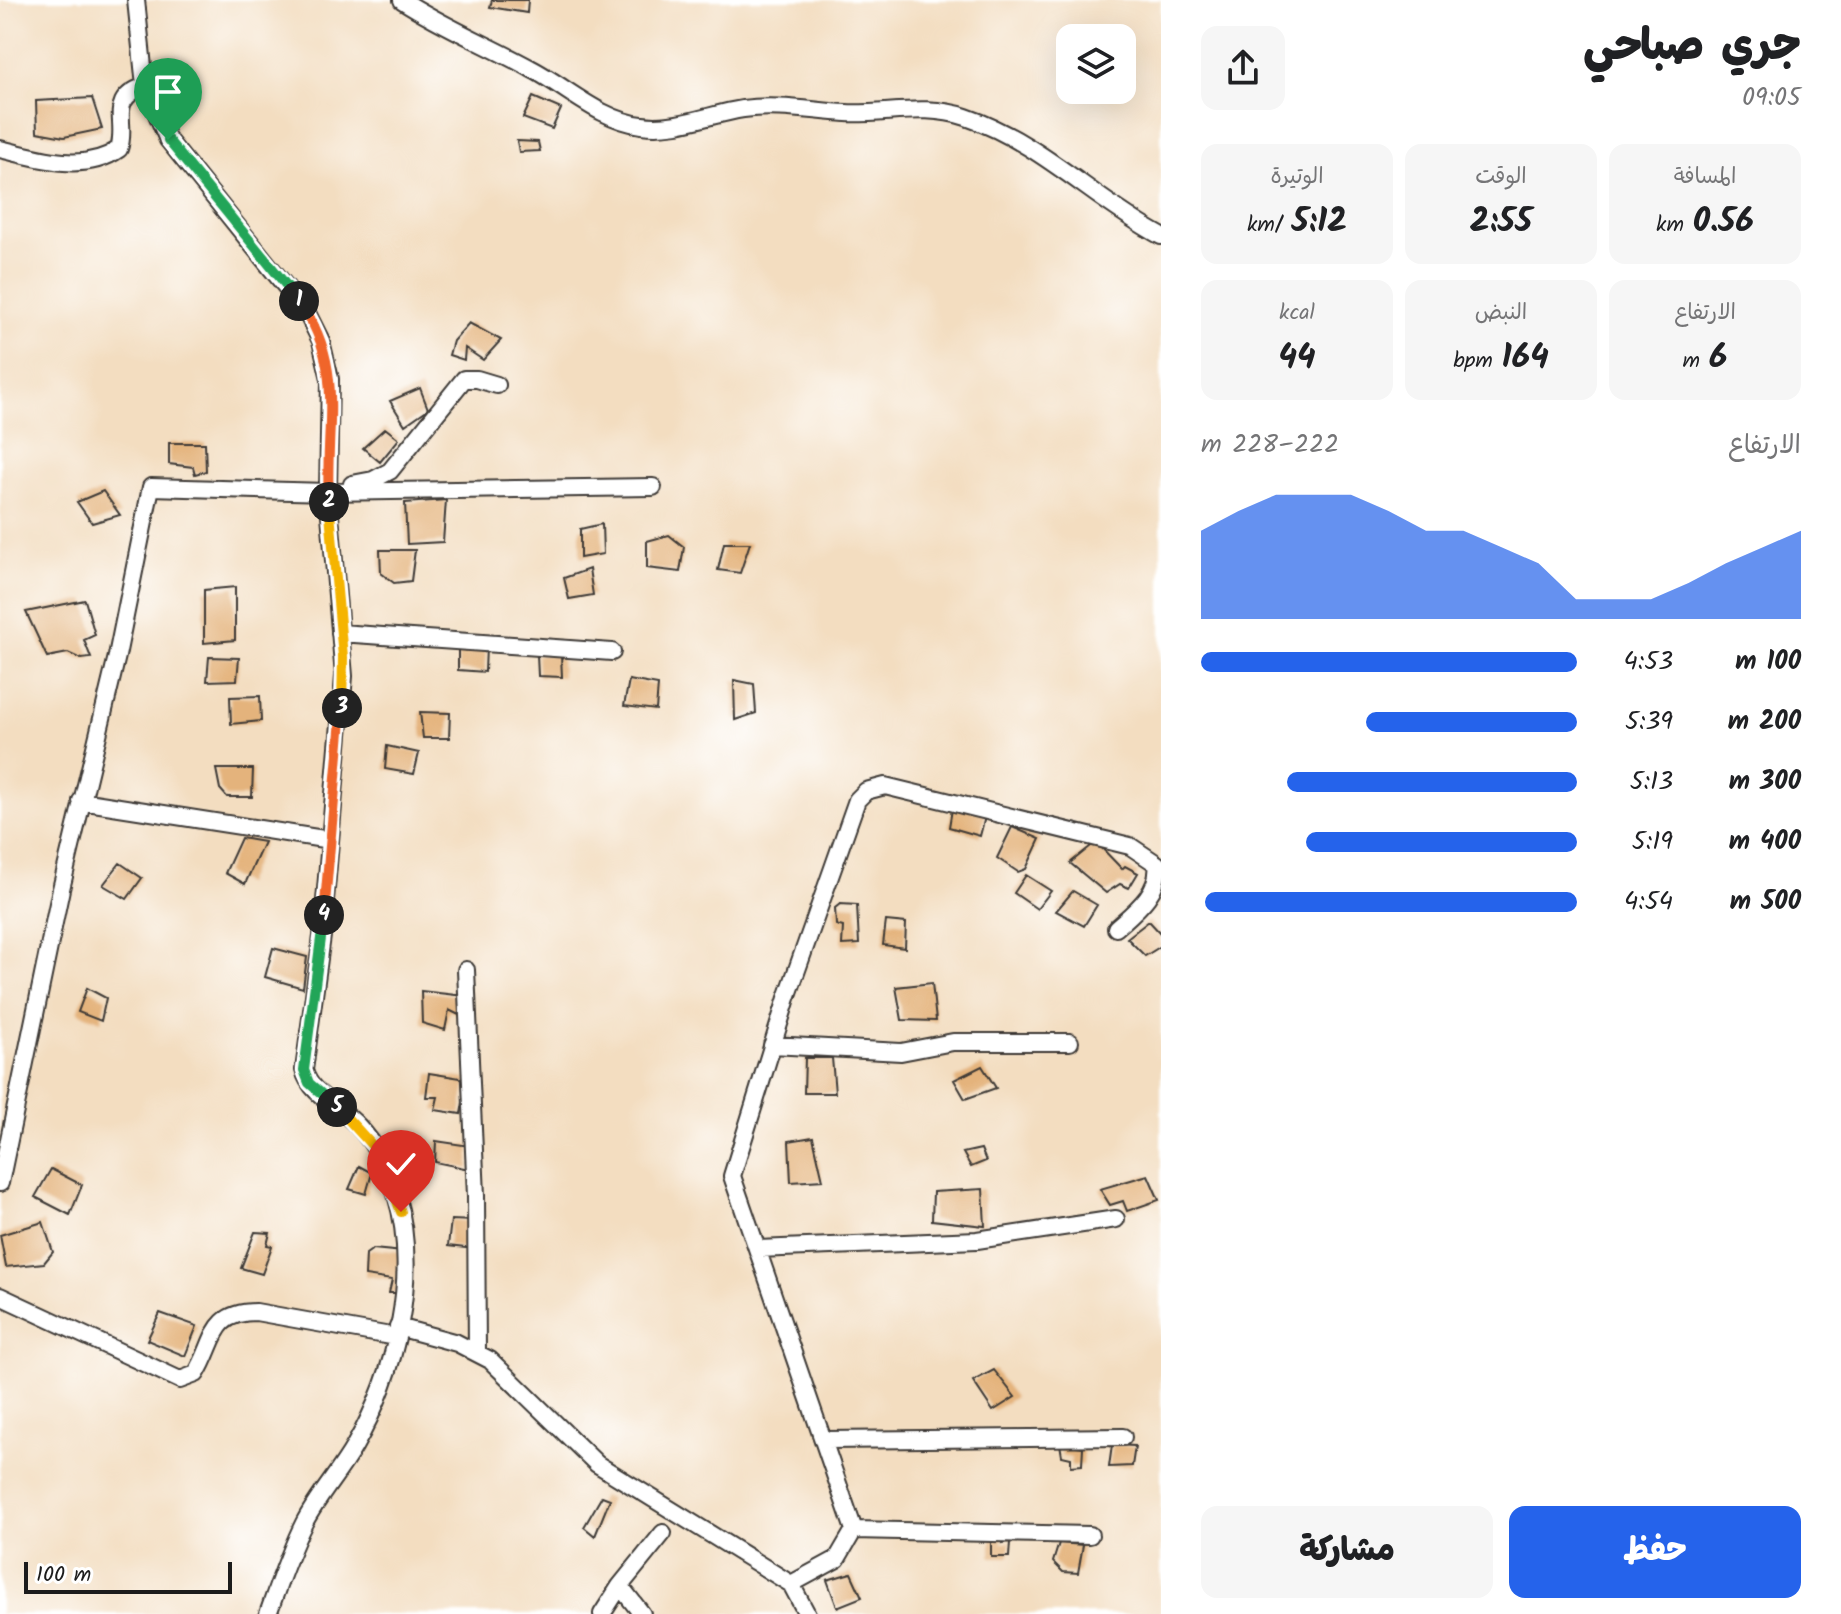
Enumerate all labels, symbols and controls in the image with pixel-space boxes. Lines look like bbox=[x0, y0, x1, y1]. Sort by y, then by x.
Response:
text: جري صباحي bbox=[1583, 12, 1801, 82]
map controls bbox=[1056, 24, 1136, 104]
button: layers bbox=[1056, 24, 1136, 104]
button: share bbox=[1201, 26, 1285, 110]
pin bbox=[134, 58, 202, 140]
icon: arrive bbox=[146, 70, 190, 114]
text: 09:05 bbox=[1742, 77, 1801, 119]
text: الوتيرة bbox=[1270, 160, 1324, 195]
text: الوقت bbox=[1475, 160, 1527, 195]
text: المسافة bbox=[1674, 160, 1736, 195]
text: 5:12 bbox=[1291, 195, 1347, 249]
text: 2:55 bbox=[1470, 195, 1532, 249]
text: 0.56 bbox=[1693, 195, 1754, 249]
text: /km bbox=[1247, 208, 1291, 243]
text: km bbox=[1656, 208, 1693, 243]
pin: 1 bbox=[279, 281, 319, 321]
text: 1 bbox=[296, 283, 302, 318]
text: kcal bbox=[1279, 296, 1315, 331]
text: النبض bbox=[1475, 296, 1527, 331]
text: الارتفاع bbox=[1674, 296, 1736, 331]
text: 44 bbox=[1278, 331, 1316, 385]
text: 164 bbox=[1502, 331, 1549, 385]
text: 6 bbox=[1709, 331, 1727, 385]
text: bpm bbox=[1453, 344, 1502, 379]
text: m bbox=[1683, 344, 1709, 379]
text: 222–228 m bbox=[1201, 424, 1339, 466]
text: الارتفاع bbox=[1728, 425, 1801, 467]
pin: 2 bbox=[309, 482, 349, 522]
text: 2 bbox=[323, 484, 335, 519]
text: 4:53 bbox=[1623, 641, 1673, 683]
text: 100 m bbox=[1735, 641, 1801, 683]
pin: 3 bbox=[322, 688, 362, 728]
text: 3 bbox=[336, 690, 348, 725]
text: 5:39 bbox=[1625, 701, 1673, 743]
text: 200 m bbox=[1728, 701, 1801, 743]
text: 5:13 bbox=[1630, 761, 1673, 803]
text: 300 m bbox=[1729, 761, 1801, 803]
text: 5:19 bbox=[1632, 821, 1673, 863]
text: 400 m bbox=[1729, 821, 1801, 863]
text: 4:54 bbox=[1624, 881, 1673, 923]
text: 500 m bbox=[1730, 881, 1801, 923]
pin: 4 bbox=[304, 895, 344, 935]
text: 4 bbox=[318, 897, 330, 932]
pin: 5 bbox=[317, 1087, 357, 1127]
text: 5 bbox=[331, 1089, 343, 1124]
pin bbox=[367, 1130, 435, 1212]
icon: check bbox=[379, 1142, 423, 1186]
button: مشاركة bbox=[1201, 1506, 1493, 1598]
button: حفظ bbox=[1509, 1506, 1801, 1598]
scale bar bbox=[24, 1558, 232, 1594]
text: 100 m bbox=[36, 1558, 91, 1593]

